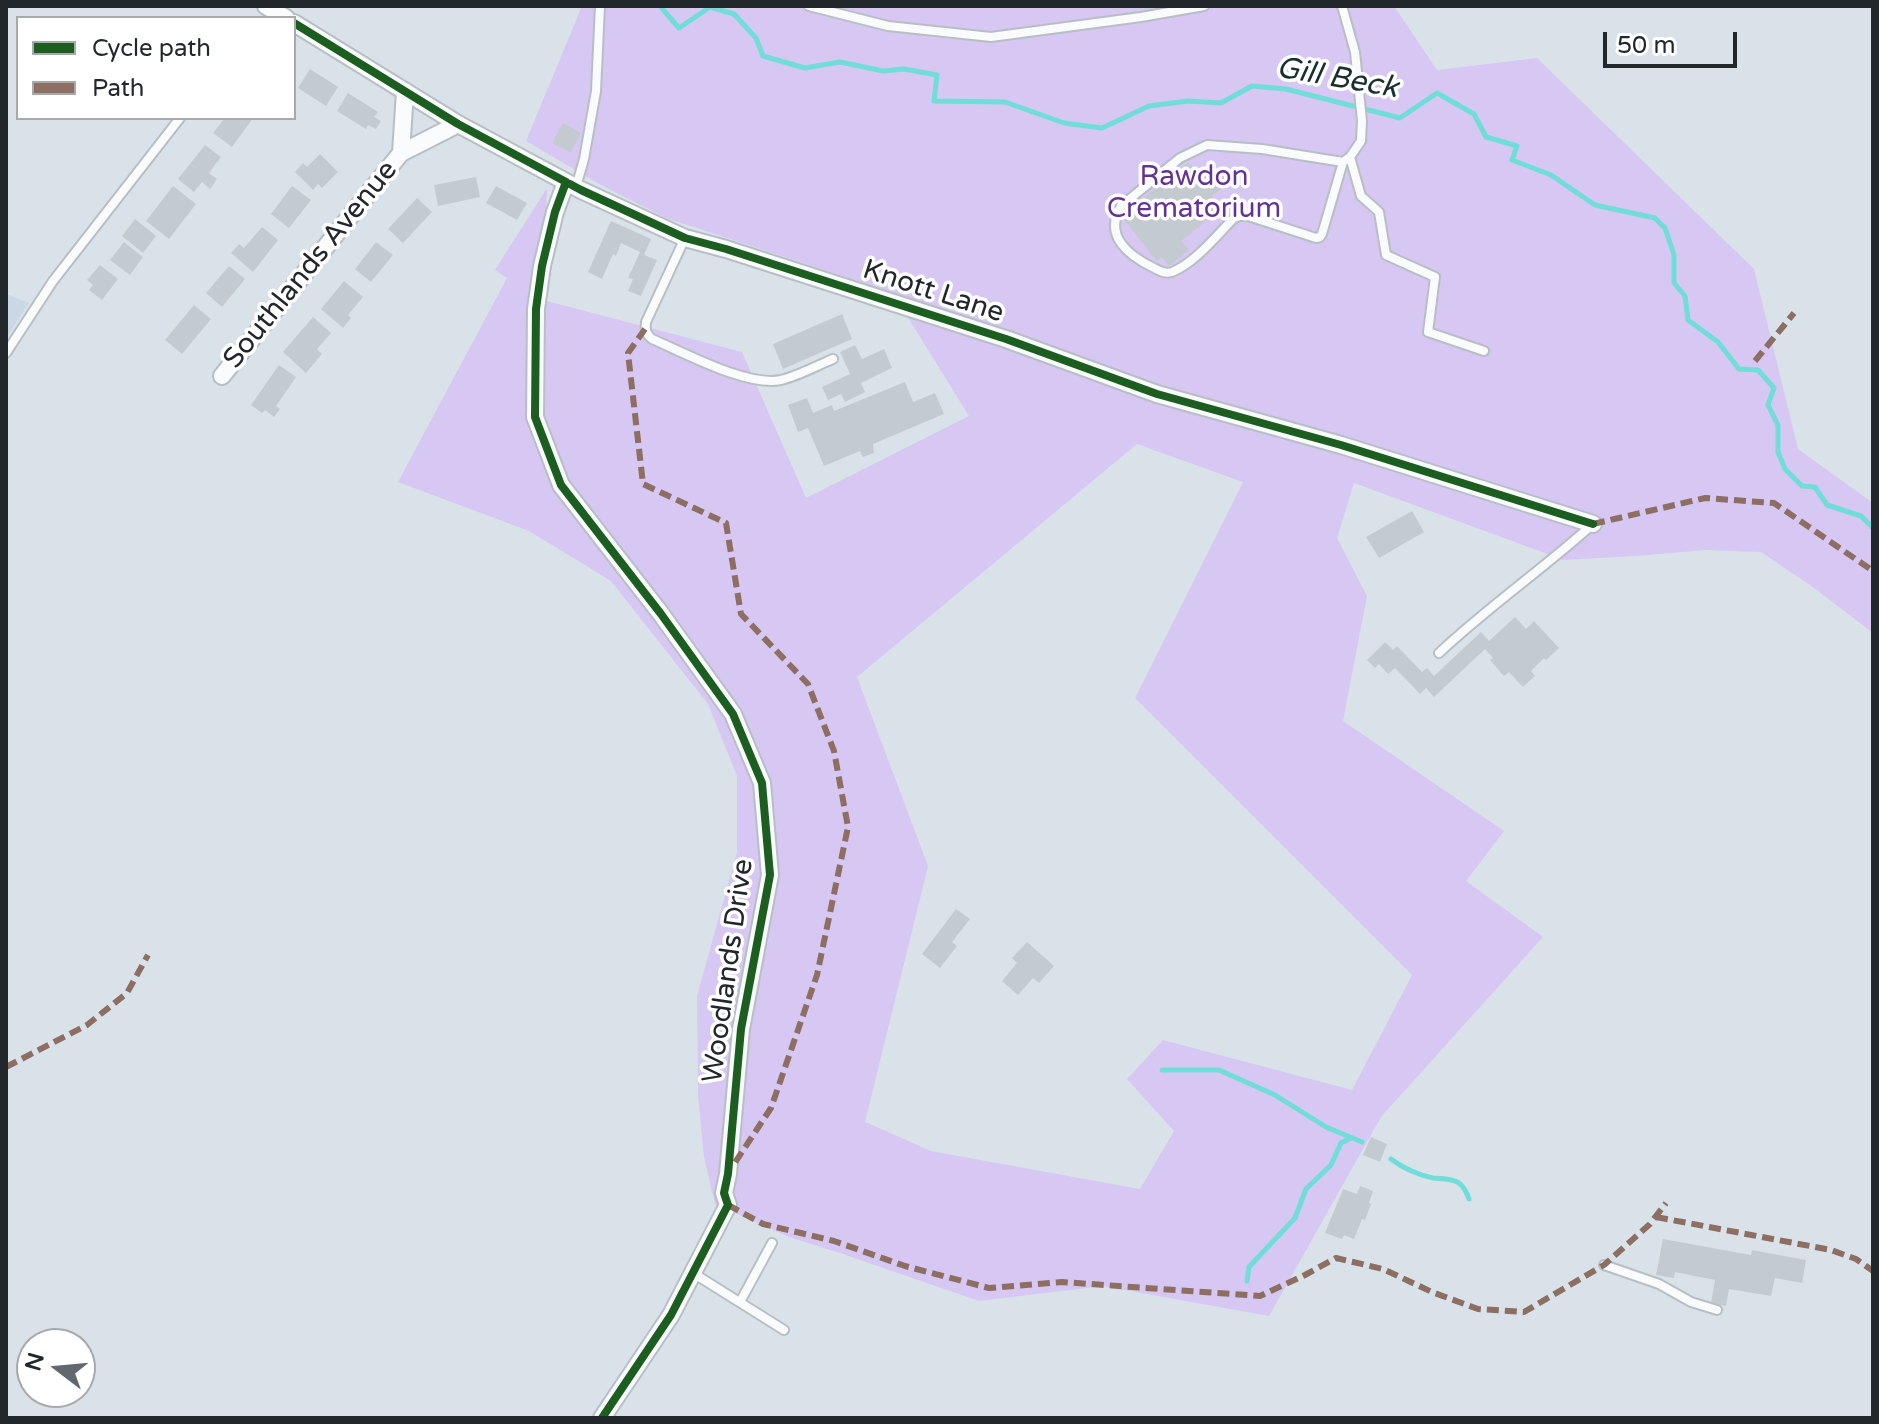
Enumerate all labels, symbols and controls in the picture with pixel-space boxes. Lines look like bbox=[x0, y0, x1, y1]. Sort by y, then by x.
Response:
legend bbox=[16, 16, 296, 120]
scale bar bbox=[1607, 16, 1741, 66]
text: 50 m bbox=[1617, 31, 1675, 60]
text: Cycle path bbox=[92, 34, 211, 63]
water label: Gill Beck bbox=[1273, 51, 1401, 107]
text: Path bbox=[92, 74, 145, 103]
street label: Southlands Avenue bbox=[217, 154, 405, 376]
park label: Rawdon Crematorium bbox=[1107, 161, 1281, 227]
street label: Knott Lane bbox=[858, 253, 1008, 331]
street label: Woodlands Drive bbox=[697, 857, 761, 1085]
north arrow bbox=[16, 1328, 96, 1408]
text: N bbox=[20, 1350, 50, 1374]

